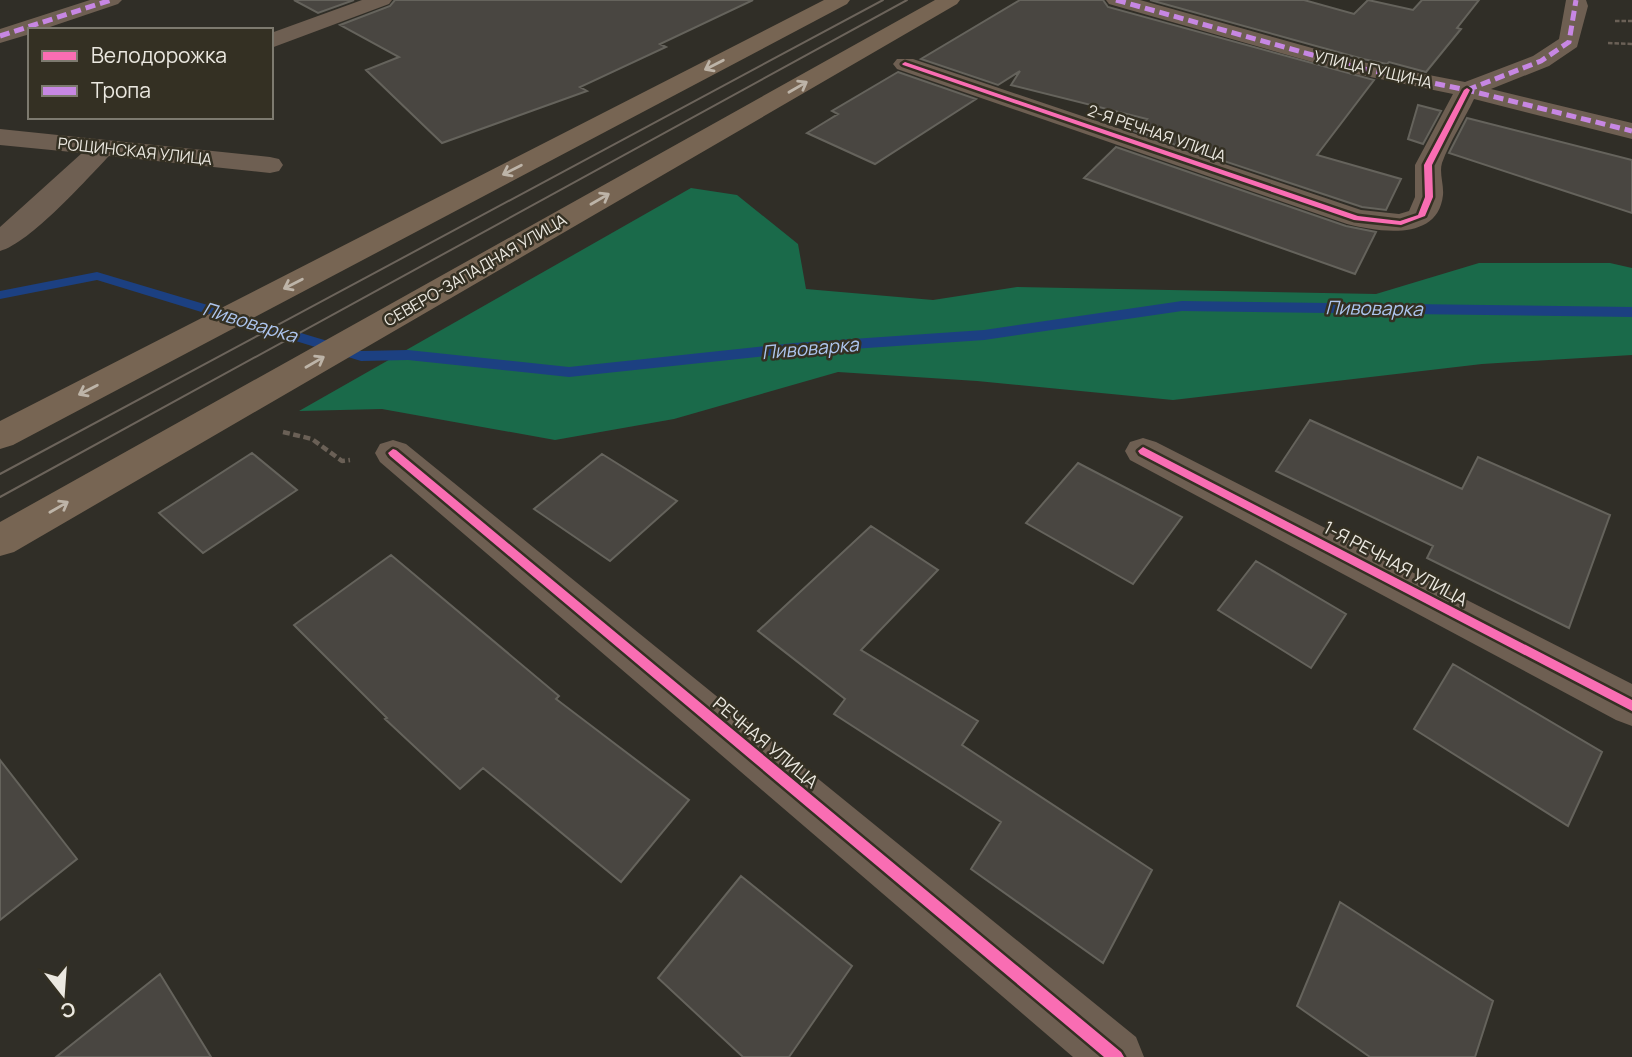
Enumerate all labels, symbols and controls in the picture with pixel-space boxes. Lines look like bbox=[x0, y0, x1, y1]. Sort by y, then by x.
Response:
legend bbox=[28, 28, 273, 119]
text: Велодорожка bbox=[91, 41, 227, 69]
street label: УЛИЦА ГУЩИНА bbox=[1312, 45, 1434, 93]
one-way arrow bbox=[704, 58, 725, 72]
text: Тропа bbox=[91, 76, 151, 104]
one-way arrow bbox=[787, 80, 807, 94]
street label: 2-Я РЕЧНАЯ УЛИЦА bbox=[1085, 99, 1229, 167]
street label: РОЩИНСКАЯ УЛИЦА bbox=[57, 132, 213, 170]
one-way arrow bbox=[502, 163, 523, 177]
one-way arrow bbox=[589, 192, 609, 206]
street label: СЕВЕРО-ЗАПАДНАЯ УЛИЦА bbox=[380, 209, 570, 331]
one-way arrow bbox=[283, 277, 304, 291]
water label: Пивоварка bbox=[1325, 294, 1424, 322]
water label: Пивоварка bbox=[200, 295, 302, 349]
water label: Пивоварка bbox=[760, 331, 861, 365]
one-way arrow bbox=[304, 355, 324, 369]
one-way arrow bbox=[78, 384, 99, 397]
one-way arrow bbox=[49, 500, 69, 514]
street label: 1-Я РЕЧНАЯ УЛИЦА bbox=[1320, 515, 1473, 611]
street label: РЕЧНАЯ УЛИЦА bbox=[708, 691, 824, 794]
north arrow bbox=[28, 959, 98, 1029]
text: С bbox=[57, 996, 78, 1025]

